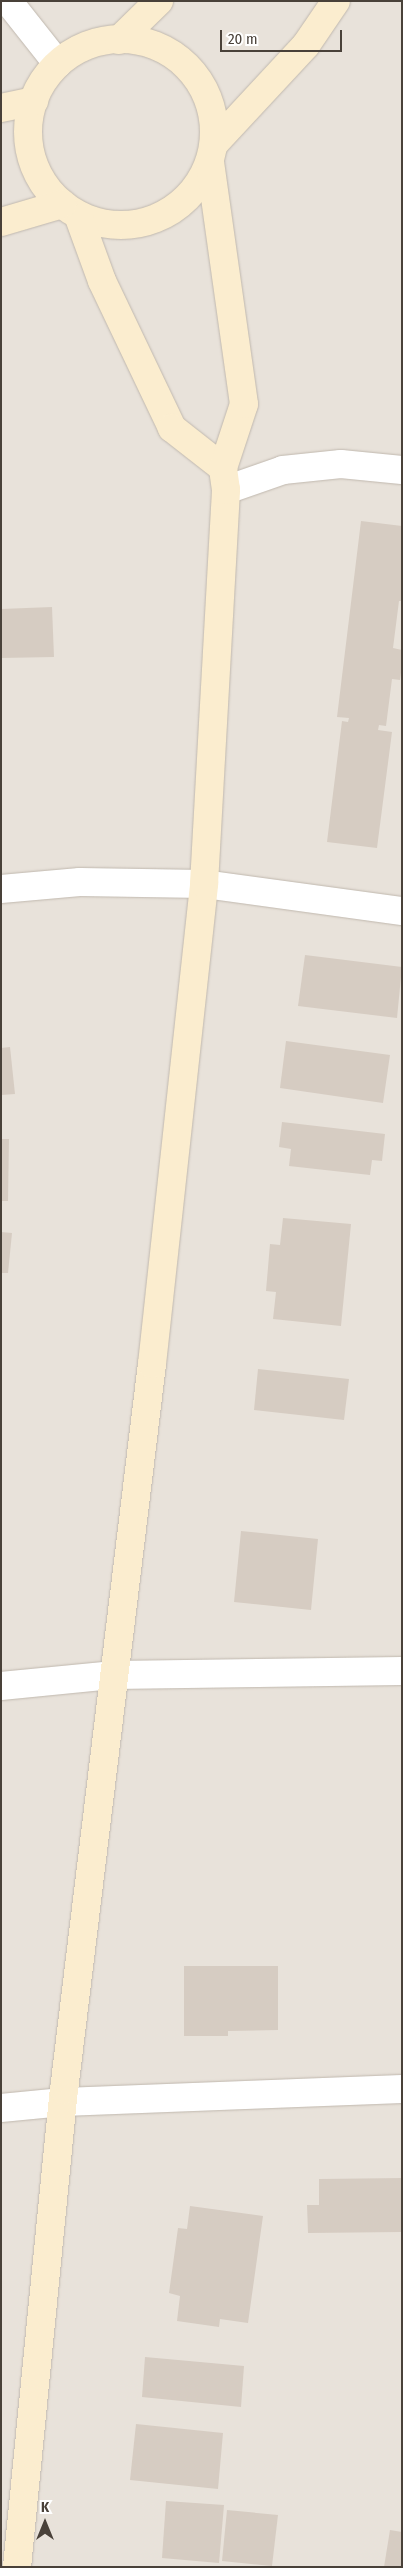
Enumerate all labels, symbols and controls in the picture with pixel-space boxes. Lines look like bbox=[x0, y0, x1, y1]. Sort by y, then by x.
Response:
scale bar bbox=[223, 20, 346, 52]
text: 20 m bbox=[228, 30, 258, 48]
north arrow bbox=[20, 2498, 70, 2548]
text: K bbox=[41, 2499, 49, 2516]

